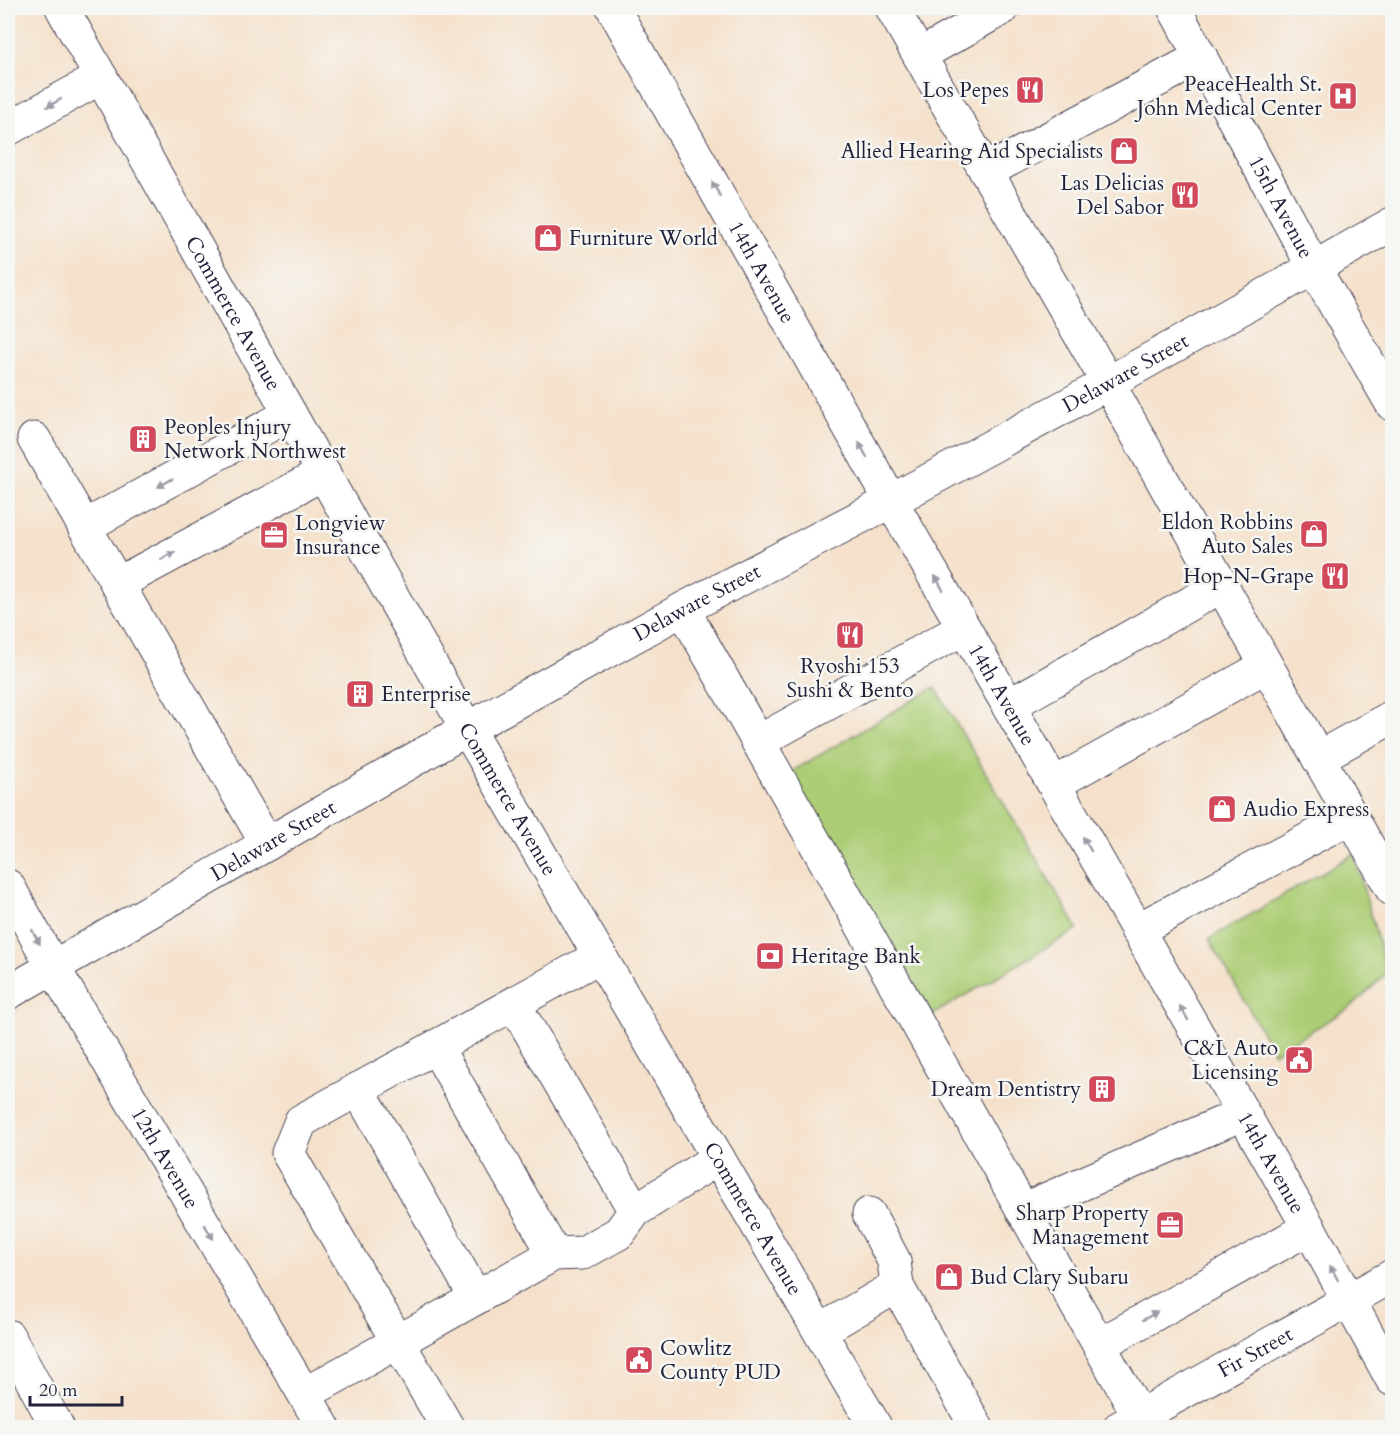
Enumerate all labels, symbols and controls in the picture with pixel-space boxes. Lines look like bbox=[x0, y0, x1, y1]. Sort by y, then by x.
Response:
place label: PeaceHealth St. John Medical Center bbox=[1134, 70, 1322, 123]
restaurant icon: Los Pepes bbox=[1014, 74, 1046, 106]
place label: Los Pepes bbox=[923, 76, 1009, 105]
hospital icon: PeaceHealth St. John Medical Center bbox=[1327, 80, 1359, 112]
one-way arrow bbox=[45, 98, 62, 108]
shop icon: Allied Hearing Aid Specialists bbox=[1108, 135, 1140, 167]
place label: Allied Hearing Aid Specialists bbox=[841, 137, 1103, 166]
street label: 15th Avenue bbox=[1241, 150, 1321, 264]
place label: Las Delicias Del Sabor bbox=[1060, 169, 1164, 222]
restaurant icon: Las Delicias Del Sabor bbox=[1169, 179, 1201, 211]
one-way arrow bbox=[710, 181, 721, 197]
street label: 14th Avenue bbox=[721, 215, 802, 328]
shop icon: Furniture World bbox=[532, 222, 564, 254]
place label: Furniture World bbox=[569, 224, 718, 253]
street label: Commerce Avenue bbox=[178, 231, 288, 396]
street label: Delaware Street bbox=[1057, 326, 1194, 420]
place label: Peoples Injury Network Northwest bbox=[164, 413, 346, 466]
building icon: Peoples Injury Network Northwest bbox=[127, 423, 159, 455]
one-way arrow bbox=[858, 442, 868, 459]
one-way arrow bbox=[157, 478, 174, 488]
place label: Eldon Robbins Auto Sales bbox=[1161, 508, 1293, 561]
place label: Longview Insurance bbox=[295, 509, 386, 562]
shop icon: Eldon Robbins Auto Sales bbox=[1298, 518, 1330, 550]
office icon: Longview Insurance bbox=[258, 519, 290, 551]
one-way arrow bbox=[160, 551, 177, 561]
street label: Delaware Street bbox=[628, 557, 766, 648]
restaurant icon: Hop-N-Grape bbox=[1319, 560, 1351, 592]
place label: Hop-N-Grape bbox=[1183, 562, 1314, 591]
one-way arrow bbox=[933, 575, 944, 591]
restaurant icon: Ryoshi 153 Sushi & Bento bbox=[834, 619, 866, 651]
street label: 14th Avenue bbox=[961, 638, 1043, 751]
place label: Ryoshi 153 Sushi & Bento bbox=[786, 652, 914, 705]
building icon: Enterprise bbox=[344, 678, 376, 710]
place label: Enterprise bbox=[381, 680, 471, 709]
street label: Commerce Avenue bbox=[452, 717, 564, 881]
street label: Delaware Street bbox=[205, 793, 342, 888]
shop icon: Audio Express bbox=[1206, 793, 1238, 825]
place label: Audio Express bbox=[1243, 795, 1369, 824]
one-way arrow bbox=[1082, 836, 1093, 852]
one-way arrow bbox=[31, 929, 41, 946]
bank icon: Heritage Bank bbox=[754, 940, 786, 972]
place label: Heritage Bank bbox=[791, 942, 922, 971]
one-way arrow bbox=[1179, 1004, 1189, 1021]
place label: C&L Auto Licensing bbox=[1184, 1034, 1278, 1087]
public building icon: C&L Auto Licensing bbox=[1283, 1044, 1315, 1076]
building icon: Dream Dentistry bbox=[1086, 1073, 1118, 1105]
place label: Dream Dentistry bbox=[931, 1075, 1081, 1104]
street label: 12th Avenue bbox=[124, 1102, 206, 1214]
street label: 14th Avenue bbox=[1230, 1106, 1312, 1219]
street label: Commerce Avenue bbox=[697, 1136, 810, 1300]
place label: Sharp Property Management bbox=[1016, 1199, 1149, 1252]
office icon: Sharp Property Management bbox=[1154, 1209, 1186, 1241]
one-way arrow bbox=[203, 1224, 214, 1240]
shop icon: Bud Clary Subaru bbox=[933, 1261, 965, 1293]
place label: Bud Clary Subaru bbox=[970, 1263, 1129, 1292]
one-way arrow bbox=[1329, 1264, 1339, 1281]
one-way arrow bbox=[1142, 1311, 1159, 1321]
street label: Fir Street bbox=[1213, 1319, 1298, 1385]
place label: Cowlitz County PUD bbox=[660, 1334, 781, 1387]
public building icon: Cowlitz County PUD bbox=[623, 1344, 655, 1376]
scale bar bbox=[30, 1369, 122, 1407]
text: 20 m bbox=[39, 1378, 78, 1403]

